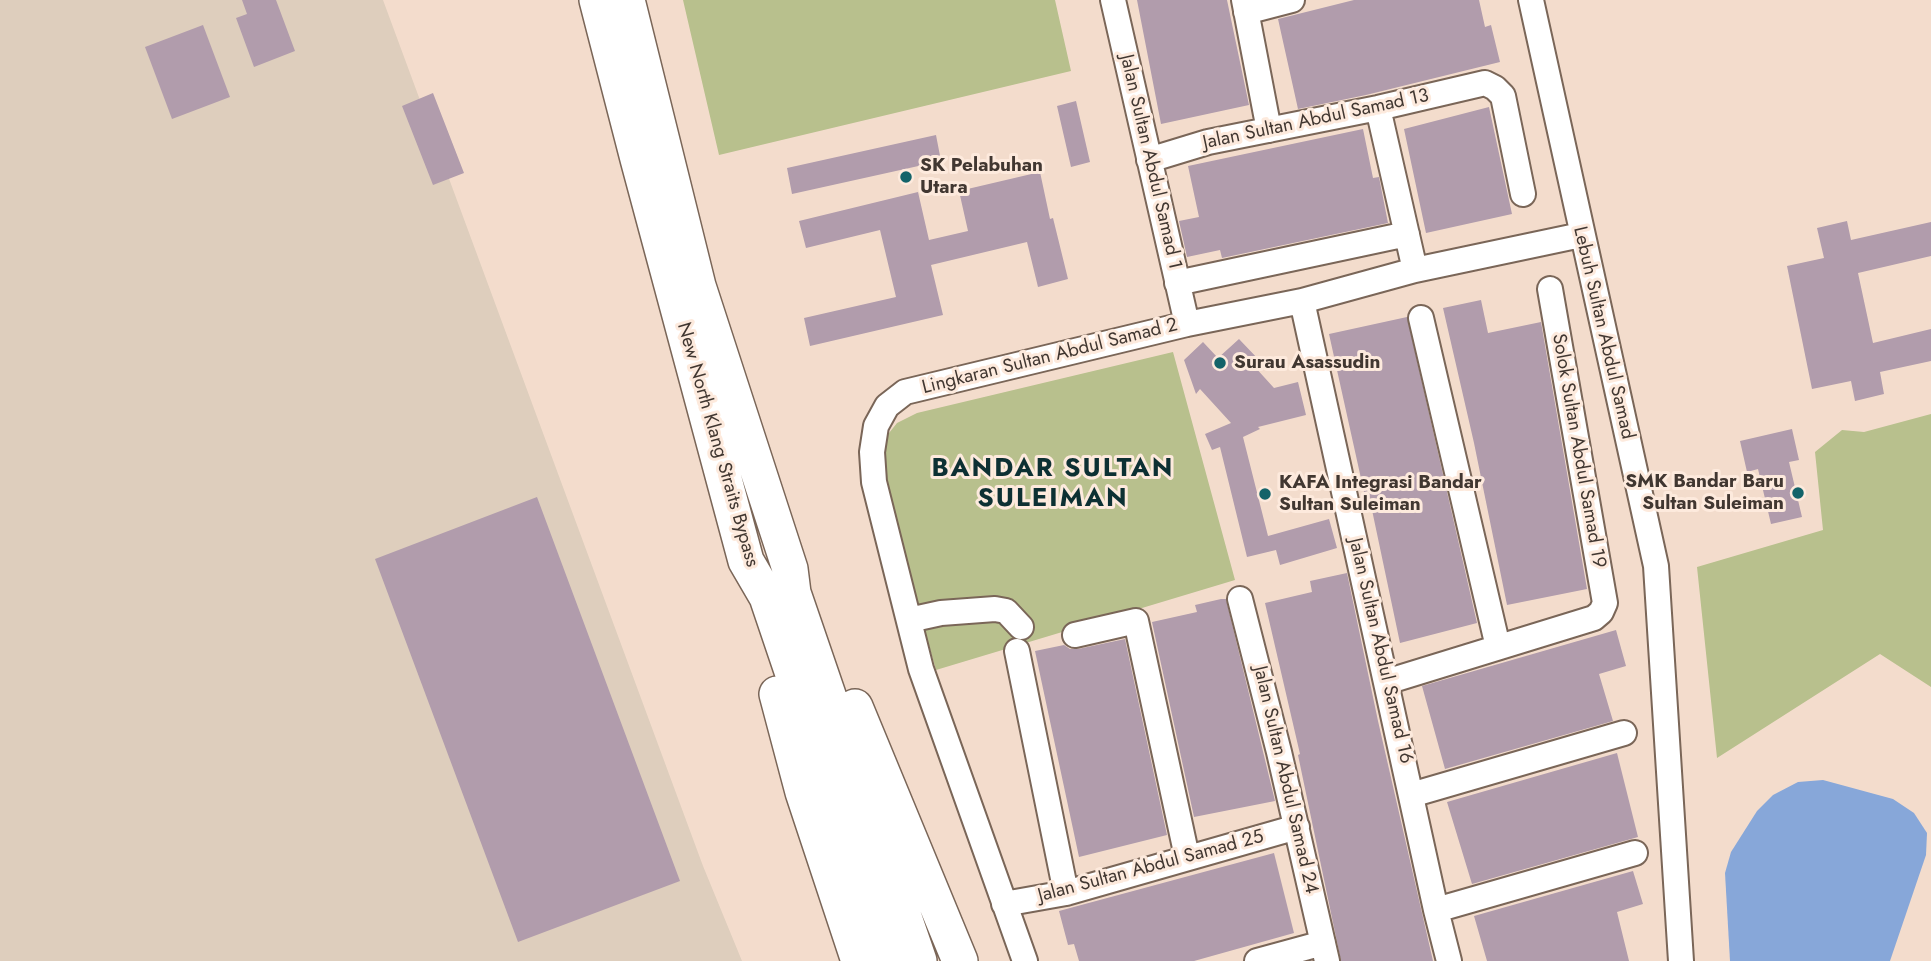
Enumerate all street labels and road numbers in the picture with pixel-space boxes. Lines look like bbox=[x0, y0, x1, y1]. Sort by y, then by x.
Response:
street label: Jalan Sultan Abdul Samad 1 bbox=[1114, 52, 1186, 272]
street label: Jalan Sultan Abdul Samad 13 bbox=[1201, 85, 1431, 155]
street label: Lebuh Sultan Abdul Samad bbox=[1567, 224, 1639, 442]
street label: Lingkaran Sultan Abdul Samad 2 bbox=[920, 314, 1180, 400]
street label: New North Klang Straits Bypass bbox=[671, 320, 763, 570]
street label: Solok Sultan Abdul Samad 19 bbox=[1546, 332, 1610, 570]
street label: Jalan Sultan Abdul Samad 16 bbox=[1343, 536, 1417, 766]
street label: Jalan Sultan Abdul Samad 24 bbox=[1248, 664, 1322, 896]
street label: Jalan Sultan Abdul Samad 25 bbox=[1036, 826, 1266, 908]

